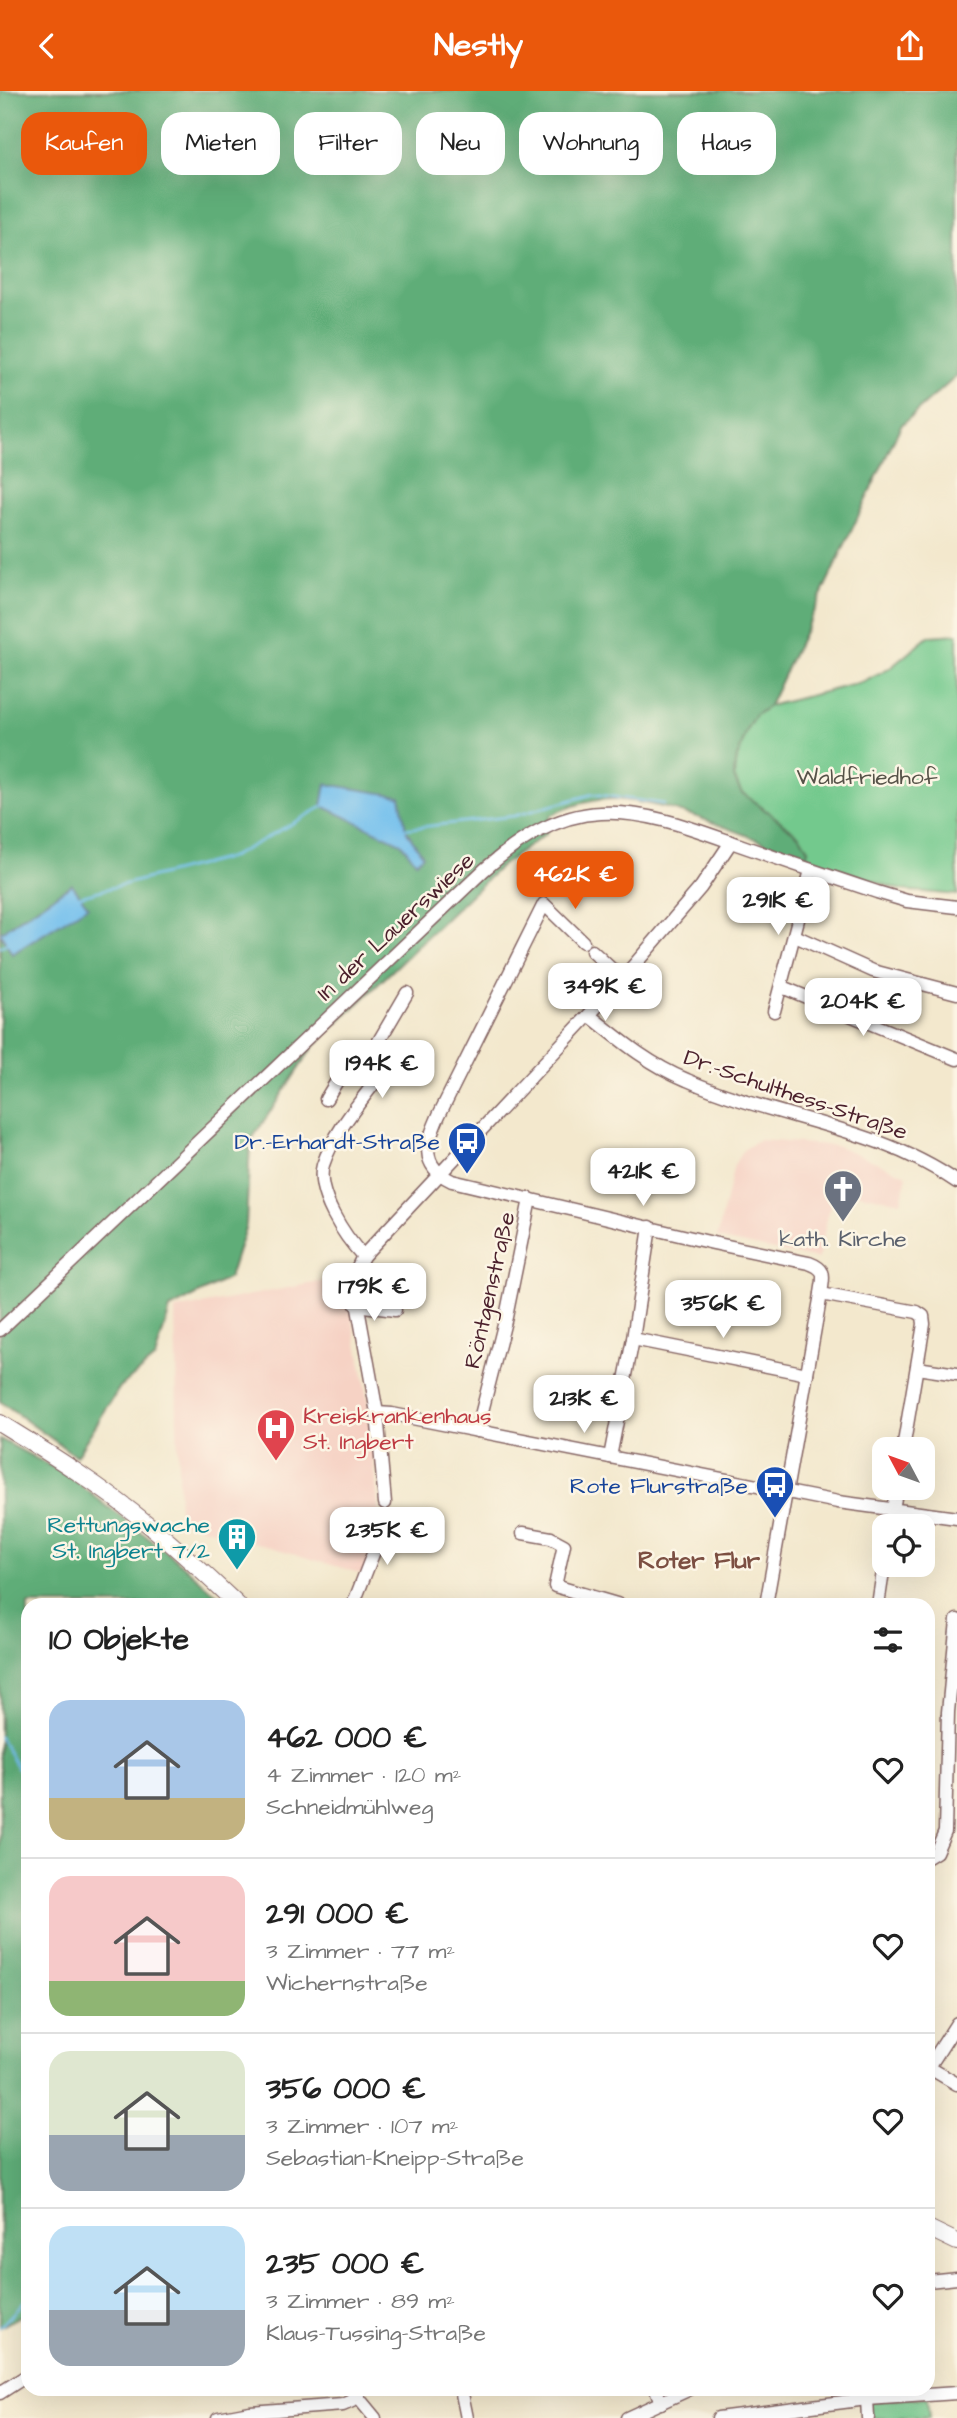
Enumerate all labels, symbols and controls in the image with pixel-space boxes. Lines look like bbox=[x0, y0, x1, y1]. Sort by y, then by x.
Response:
text: Nestly bbox=[434, 23, 523, 68]
icon: back bbox=[28, 27, 66, 65]
icon: share bbox=[891, 27, 929, 65]
chip: Kaufen bbox=[21, 112, 147, 175]
chip: Mieten bbox=[161, 112, 280, 175]
chip: Filter bbox=[294, 112, 402, 175]
chip: Neu bbox=[416, 112, 505, 175]
chip: Wohnung bbox=[519, 112, 663, 175]
chip: Haus bbox=[677, 112, 776, 175]
park label: Waldfriedhof bbox=[797, 761, 938, 793]
street label: In der Lauerswiese bbox=[310, 845, 481, 1008]
pin: 462K € bbox=[518, 851, 632, 911]
text: 462K € bbox=[533, 858, 617, 890]
pin: 291K € bbox=[721, 877, 835, 937]
text: 291K € bbox=[743, 884, 813, 916]
pin: 349K € bbox=[548, 963, 662, 1023]
text: 349K € bbox=[564, 970, 646, 1002]
pin: 204K € bbox=[806, 979, 920, 1038]
text: 204K € bbox=[821, 985, 905, 1017]
pin: 194K € bbox=[325, 1041, 439, 1100]
street label: Dr.-Schulthess-Straße bbox=[680, 1042, 912, 1148]
text: 194K € bbox=[345, 1047, 419, 1079]
bus stop icon: Dr.-Erhardt-Straße bbox=[446, 1120, 488, 1175]
place label: Dr.-Erhardt-Straße bbox=[234, 1126, 440, 1158]
pin: 421K € bbox=[586, 1149, 700, 1208]
text: 421K € bbox=[606, 1155, 680, 1187]
church icon: kath. Kirche bbox=[822, 1168, 864, 1223]
street label: Röntgenstraße bbox=[456, 1209, 525, 1372]
place label: kath. Kirche bbox=[779, 1223, 907, 1255]
pin: 179K € bbox=[317, 1263, 431, 1323]
text: 179K € bbox=[338, 1270, 410, 1302]
pin: 356K € bbox=[666, 1281, 780, 1340]
text: 356K € bbox=[681, 1287, 765, 1319]
pin: 213K € bbox=[527, 1375, 641, 1435]
text: 213K € bbox=[549, 1382, 619, 1414]
place label: Kreiskrankenhaus St. Ingbert bbox=[303, 1400, 492, 1459]
hospital icon: Kreiskrankenhaus St. Ingbert bbox=[255, 1407, 297, 1462]
north arrow bbox=[872, 1437, 934, 1500]
map controls bbox=[872, 1437, 935, 1577]
bus stop icon: Rote Flurstraße bbox=[754, 1464, 796, 1519]
place label: Rote Flurstraße bbox=[570, 1470, 748, 1502]
pin: 235K € bbox=[330, 1507, 444, 1567]
place label: Rettungswache St. Ingbert 7/2 bbox=[47, 1509, 210, 1568]
text: 235K € bbox=[346, 1514, 428, 1546]
button: locate bbox=[872, 1514, 935, 1577]
building icon: Rettungswache St. Ingbert 7/2 bbox=[216, 1516, 258, 1571]
district label: Roter Flur bbox=[638, 1544, 761, 1578]
text: 10 Objekte bbox=[49, 1619, 189, 1661]
icon: filters bbox=[869, 1621, 907, 1659]
text: 462 000 € bbox=[266, 1717, 427, 1759]
icon: home bbox=[105, 1728, 189, 1812]
icon: heart bbox=[869, 1751, 907, 1789]
text: 4 Zimmer · 120 m² bbox=[266, 1759, 461, 1791]
text: Schneidmühlweg bbox=[266, 1791, 433, 1823]
text: 291 000 € bbox=[266, 1893, 409, 1935]
icon: home bbox=[105, 1904, 189, 1988]
icon: heart bbox=[869, 1927, 907, 1965]
text: 3 Zimmer · 77 m² bbox=[266, 1935, 455, 1967]
text: Wichernstraße bbox=[266, 1967, 428, 1999]
text: 356 000 € bbox=[266, 2068, 426, 2110]
icon: home bbox=[105, 2079, 189, 2163]
icon: heart bbox=[869, 2102, 907, 2140]
text: 3 Zimmer · 107 m² bbox=[266, 2110, 458, 2142]
text: Sebastian-Kneipp-Straße bbox=[266, 2142, 524, 2174]
text: 235 000 € bbox=[266, 2243, 424, 2285]
icon: home bbox=[105, 2254, 189, 2338]
icon: heart bbox=[869, 2277, 907, 2315]
text: 3 Zimmer · 89 m² bbox=[266, 2285, 455, 2317]
text: Klaus-Tussing-Straße bbox=[266, 2317, 486, 2349]

